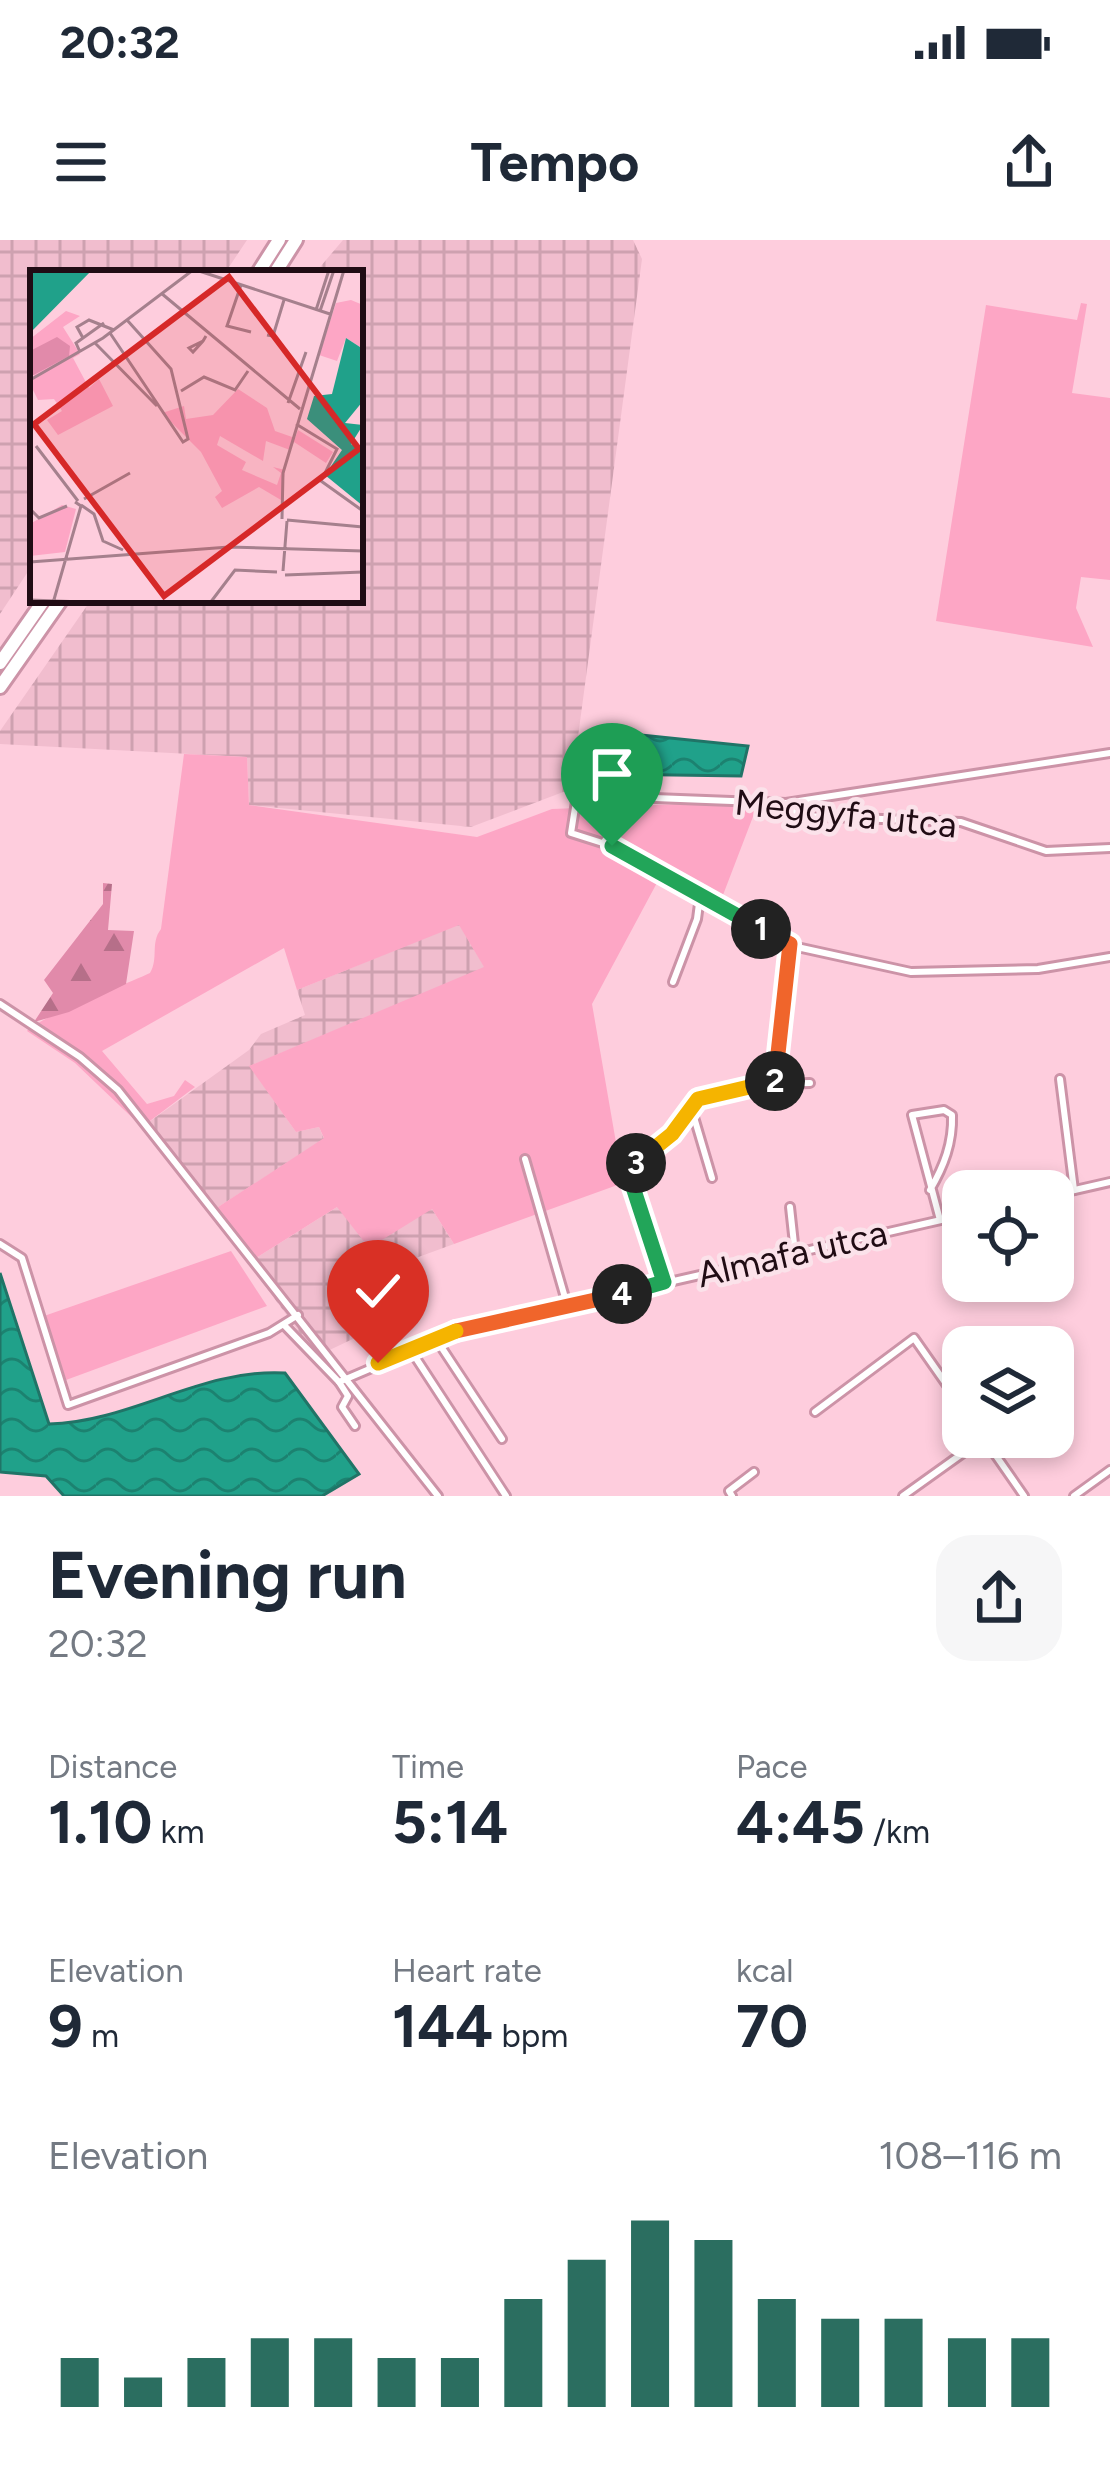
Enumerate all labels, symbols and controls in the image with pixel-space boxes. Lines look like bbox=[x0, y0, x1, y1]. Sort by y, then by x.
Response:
text: 20:32 bbox=[60, 15, 180, 69]
icon: menu bbox=[48, 129, 114, 195]
icon: share bbox=[996, 129, 1062, 195]
text: Tempo bbox=[471, 130, 639, 195]
inset map bbox=[30, 270, 363, 603]
pin bbox=[561, 723, 663, 846]
icon: arrive bbox=[579, 741, 645, 807]
street label: Meggyfa utca bbox=[733, 780, 959, 847]
pin: 1 bbox=[731, 899, 791, 959]
text: 1 bbox=[754, 909, 768, 948]
pin: 2 bbox=[745, 1051, 805, 1111]
text: 2 bbox=[765, 1061, 785, 1100]
pin: 3 bbox=[606, 1133, 666, 1193]
text: 3 bbox=[627, 1143, 645, 1182]
map controls bbox=[942, 1170, 1074, 1458]
button: locate bbox=[942, 1170, 1074, 1302]
street label: Almafa utca bbox=[693, 1211, 891, 1296]
pin bbox=[327, 1240, 429, 1363]
icon: check bbox=[345, 1258, 411, 1324]
pin: 4 bbox=[592, 1264, 652, 1324]
text: 4 bbox=[612, 1274, 632, 1313]
button: layers bbox=[942, 1326, 1074, 1458]
text: Evening run bbox=[48, 1535, 407, 1615]
button: share bbox=[936, 1535, 1062, 1661]
text: 20:32 bbox=[48, 1620, 148, 1667]
text: Distance bbox=[48, 1747, 177, 1786]
text: Time bbox=[392, 1747, 464, 1786]
text: Pace bbox=[736, 1747, 807, 1786]
text: 1.10 bbox=[48, 1786, 152, 1858]
text: 5:14 bbox=[392, 1786, 508, 1858]
text: 4:45 bbox=[736, 1786, 865, 1858]
text: km bbox=[152, 1812, 205, 1851]
text: /km bbox=[865, 1812, 930, 1851]
text: Elevation bbox=[48, 1951, 184, 1990]
text: Heart rate bbox=[392, 1951, 542, 1990]
text: kcal bbox=[736, 1951, 794, 1990]
text: 9 bbox=[48, 1990, 83, 2062]
text: 144 bbox=[392, 1990, 493, 2062]
text: 70 bbox=[736, 1990, 808, 2062]
text: m bbox=[83, 2016, 119, 2055]
text: bpm bbox=[493, 2016, 568, 2055]
text: Elevation bbox=[48, 2132, 208, 2179]
text: 108–116 m bbox=[878, 2132, 1062, 2179]

